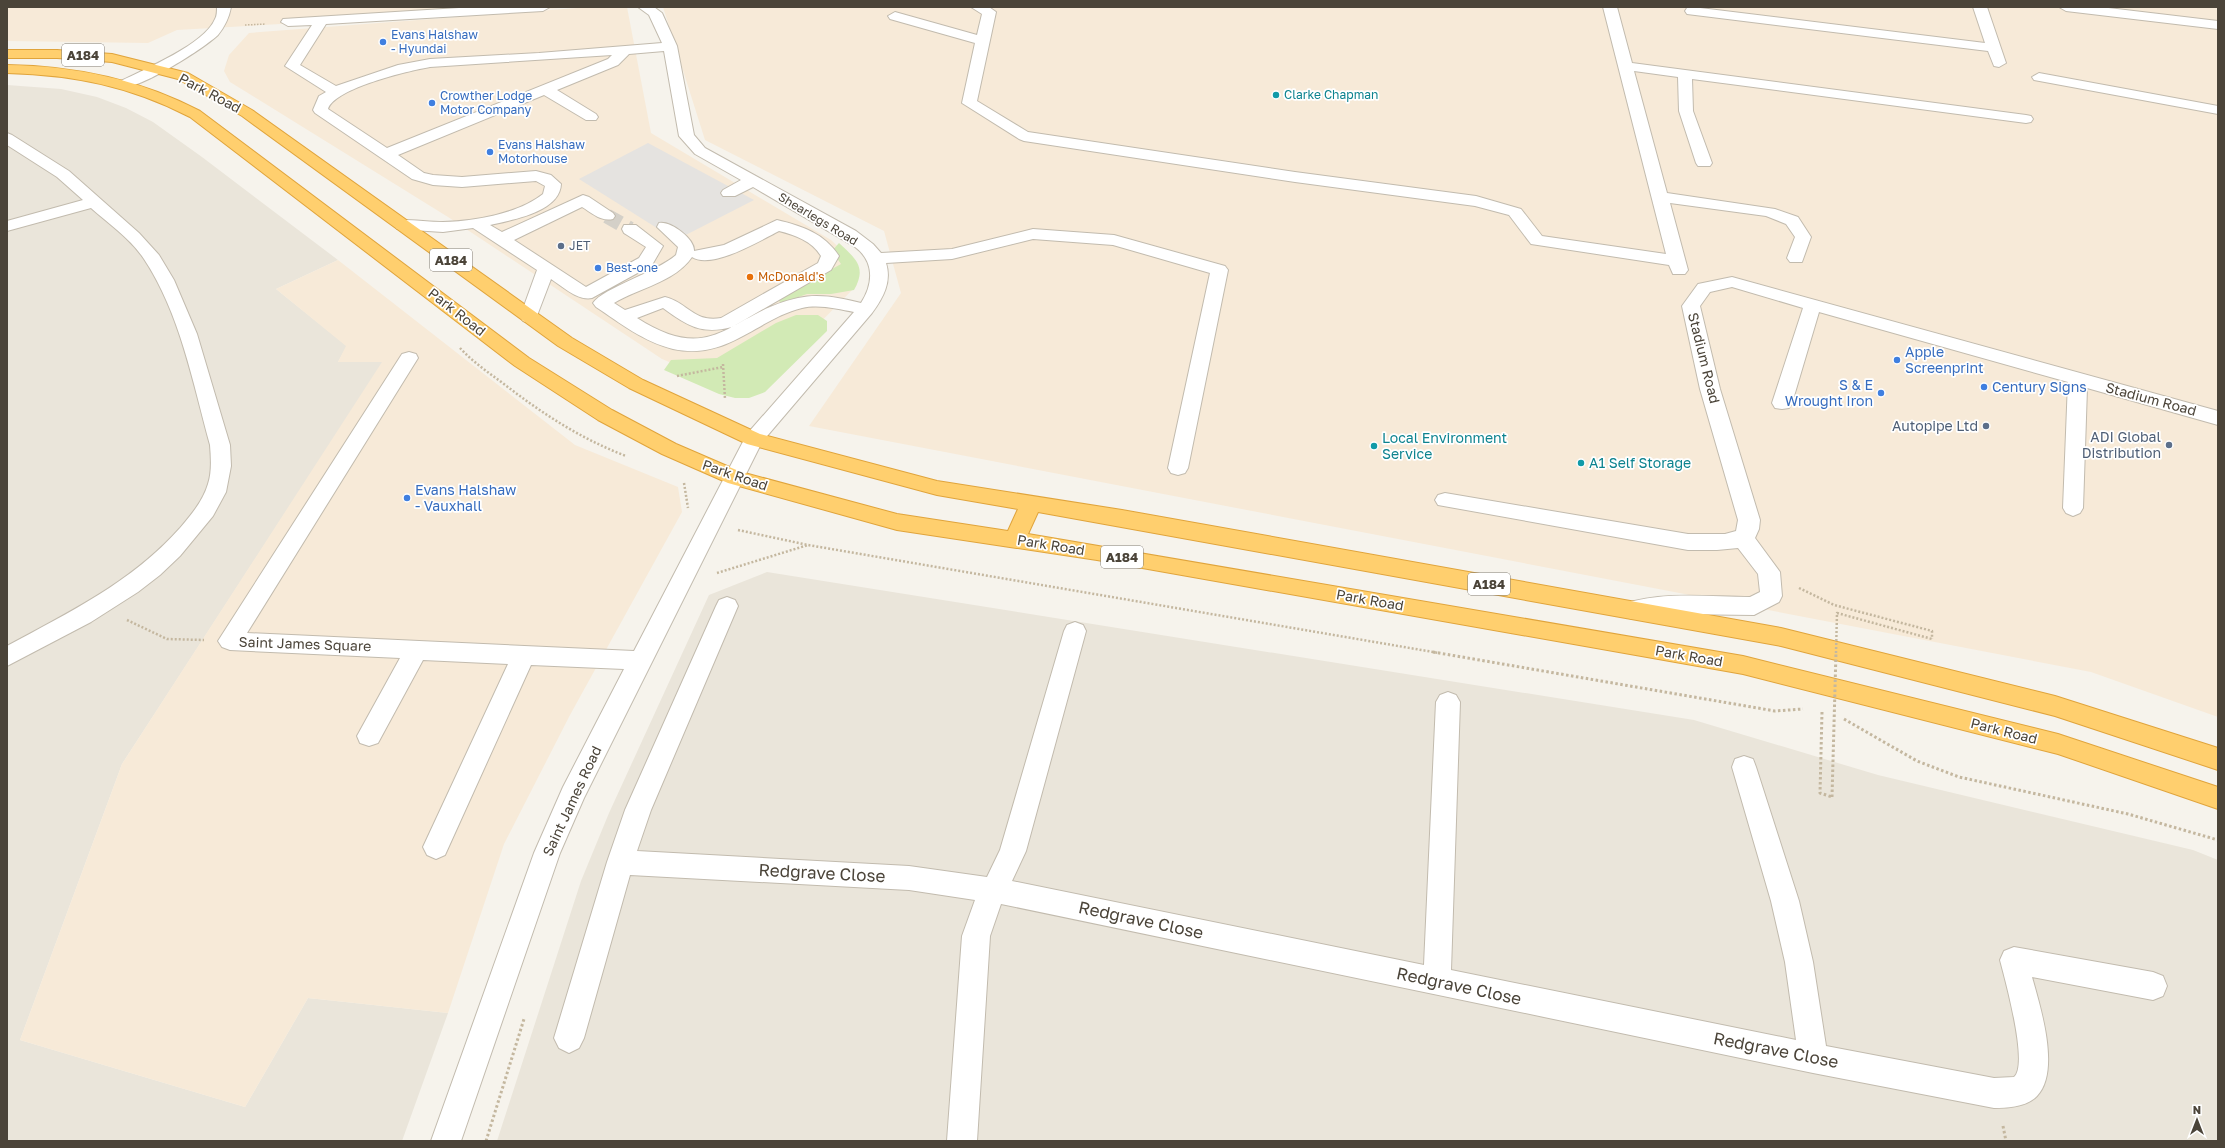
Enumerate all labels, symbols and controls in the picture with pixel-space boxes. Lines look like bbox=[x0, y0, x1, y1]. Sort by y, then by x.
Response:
place label: Evans Halshaw - Hyundai bbox=[391, 27, 478, 56]
marker: Evans Halshaw - Hyundai bbox=[378, 37, 388, 47]
road number: A184 bbox=[62, 44, 104, 66]
street label: Park Road bbox=[176, 69, 244, 116]
place label: Clarke Chapman bbox=[1284, 87, 1378, 102]
place label: Crowther Lodge Motor Company bbox=[440, 88, 532, 117]
marker: Clarke Chapman bbox=[1271, 90, 1281, 100]
marker: Crowther Lodge Motor Company bbox=[427, 98, 437, 108]
place label: Evans Halshaw Motorhouse bbox=[498, 137, 585, 166]
marker: Evans Halshaw Motorhouse bbox=[485, 147, 495, 157]
street label: Shearlegs Road bbox=[776, 189, 861, 248]
place label: JET bbox=[569, 238, 591, 253]
marker: JET bbox=[556, 241, 566, 251]
road number: A184 bbox=[430, 249, 472, 271]
place label: Best-one bbox=[606, 260, 658, 275]
marker: Best-one bbox=[593, 263, 603, 273]
place label: McDonald's bbox=[758, 269, 825, 284]
marker: McDonald's bbox=[745, 272, 755, 282]
street label: Park Road bbox=[425, 284, 489, 339]
street label: Stadium Road bbox=[1685, 311, 1724, 405]
place label: Apple Screenprint bbox=[1905, 343, 1984, 376]
marker: Apple Screenprint bbox=[1892, 355, 1902, 365]
place label: S & E Wrought Iron bbox=[1785, 376, 1873, 409]
place label: Century Signs bbox=[1992, 378, 2087, 395]
street label: Stadium Road bbox=[2104, 378, 2198, 419]
marker: Century Signs bbox=[1979, 382, 1989, 392]
marker: S & E Wrought Iron bbox=[1876, 388, 1886, 398]
place label: Autopipe Ltd bbox=[1892, 417, 1978, 434]
marker: Autopipe Ltd bbox=[1981, 421, 1991, 431]
place label: ADI Global Distribution bbox=[2082, 428, 2161, 461]
place label: Local Environment Service bbox=[1382, 429, 1507, 462]
marker: ADI Global Distribution bbox=[2164, 440, 2174, 450]
marker: Local Environment Service bbox=[1369, 441, 1379, 451]
place label: A1 Self Storage bbox=[1589, 454, 1691, 471]
street label: Park Road bbox=[700, 455, 770, 494]
marker: A1 Self Storage bbox=[1576, 458, 1586, 468]
place label: Evans Halshaw - Vauxhall bbox=[415, 481, 516, 514]
marker: Evans Halshaw - Vauxhall bbox=[402, 493, 412, 503]
street label: Park Road bbox=[1016, 531, 1086, 558]
road number: A184 bbox=[1101, 546, 1143, 568]
road number: A184 bbox=[1468, 573, 1510, 595]
street label: Park Road bbox=[1335, 585, 1405, 614]
street label: Saint James Square bbox=[238, 633, 372, 654]
street label: Park Road bbox=[1654, 641, 1724, 670]
street label: Park Road bbox=[1969, 714, 2039, 747]
street label: Saint James Road bbox=[539, 743, 605, 859]
street label: Redgrave Close bbox=[758, 859, 886, 886]
street label: Redgrave Close bbox=[1077, 896, 1206, 943]
street label: Redgrave Close bbox=[1395, 962, 1524, 1009]
street label: Redgrave Close bbox=[1712, 1027, 1841, 1072]
north arrow bbox=[2177, 1100, 2217, 1140]
text: N bbox=[2193, 1103, 2201, 1116]

